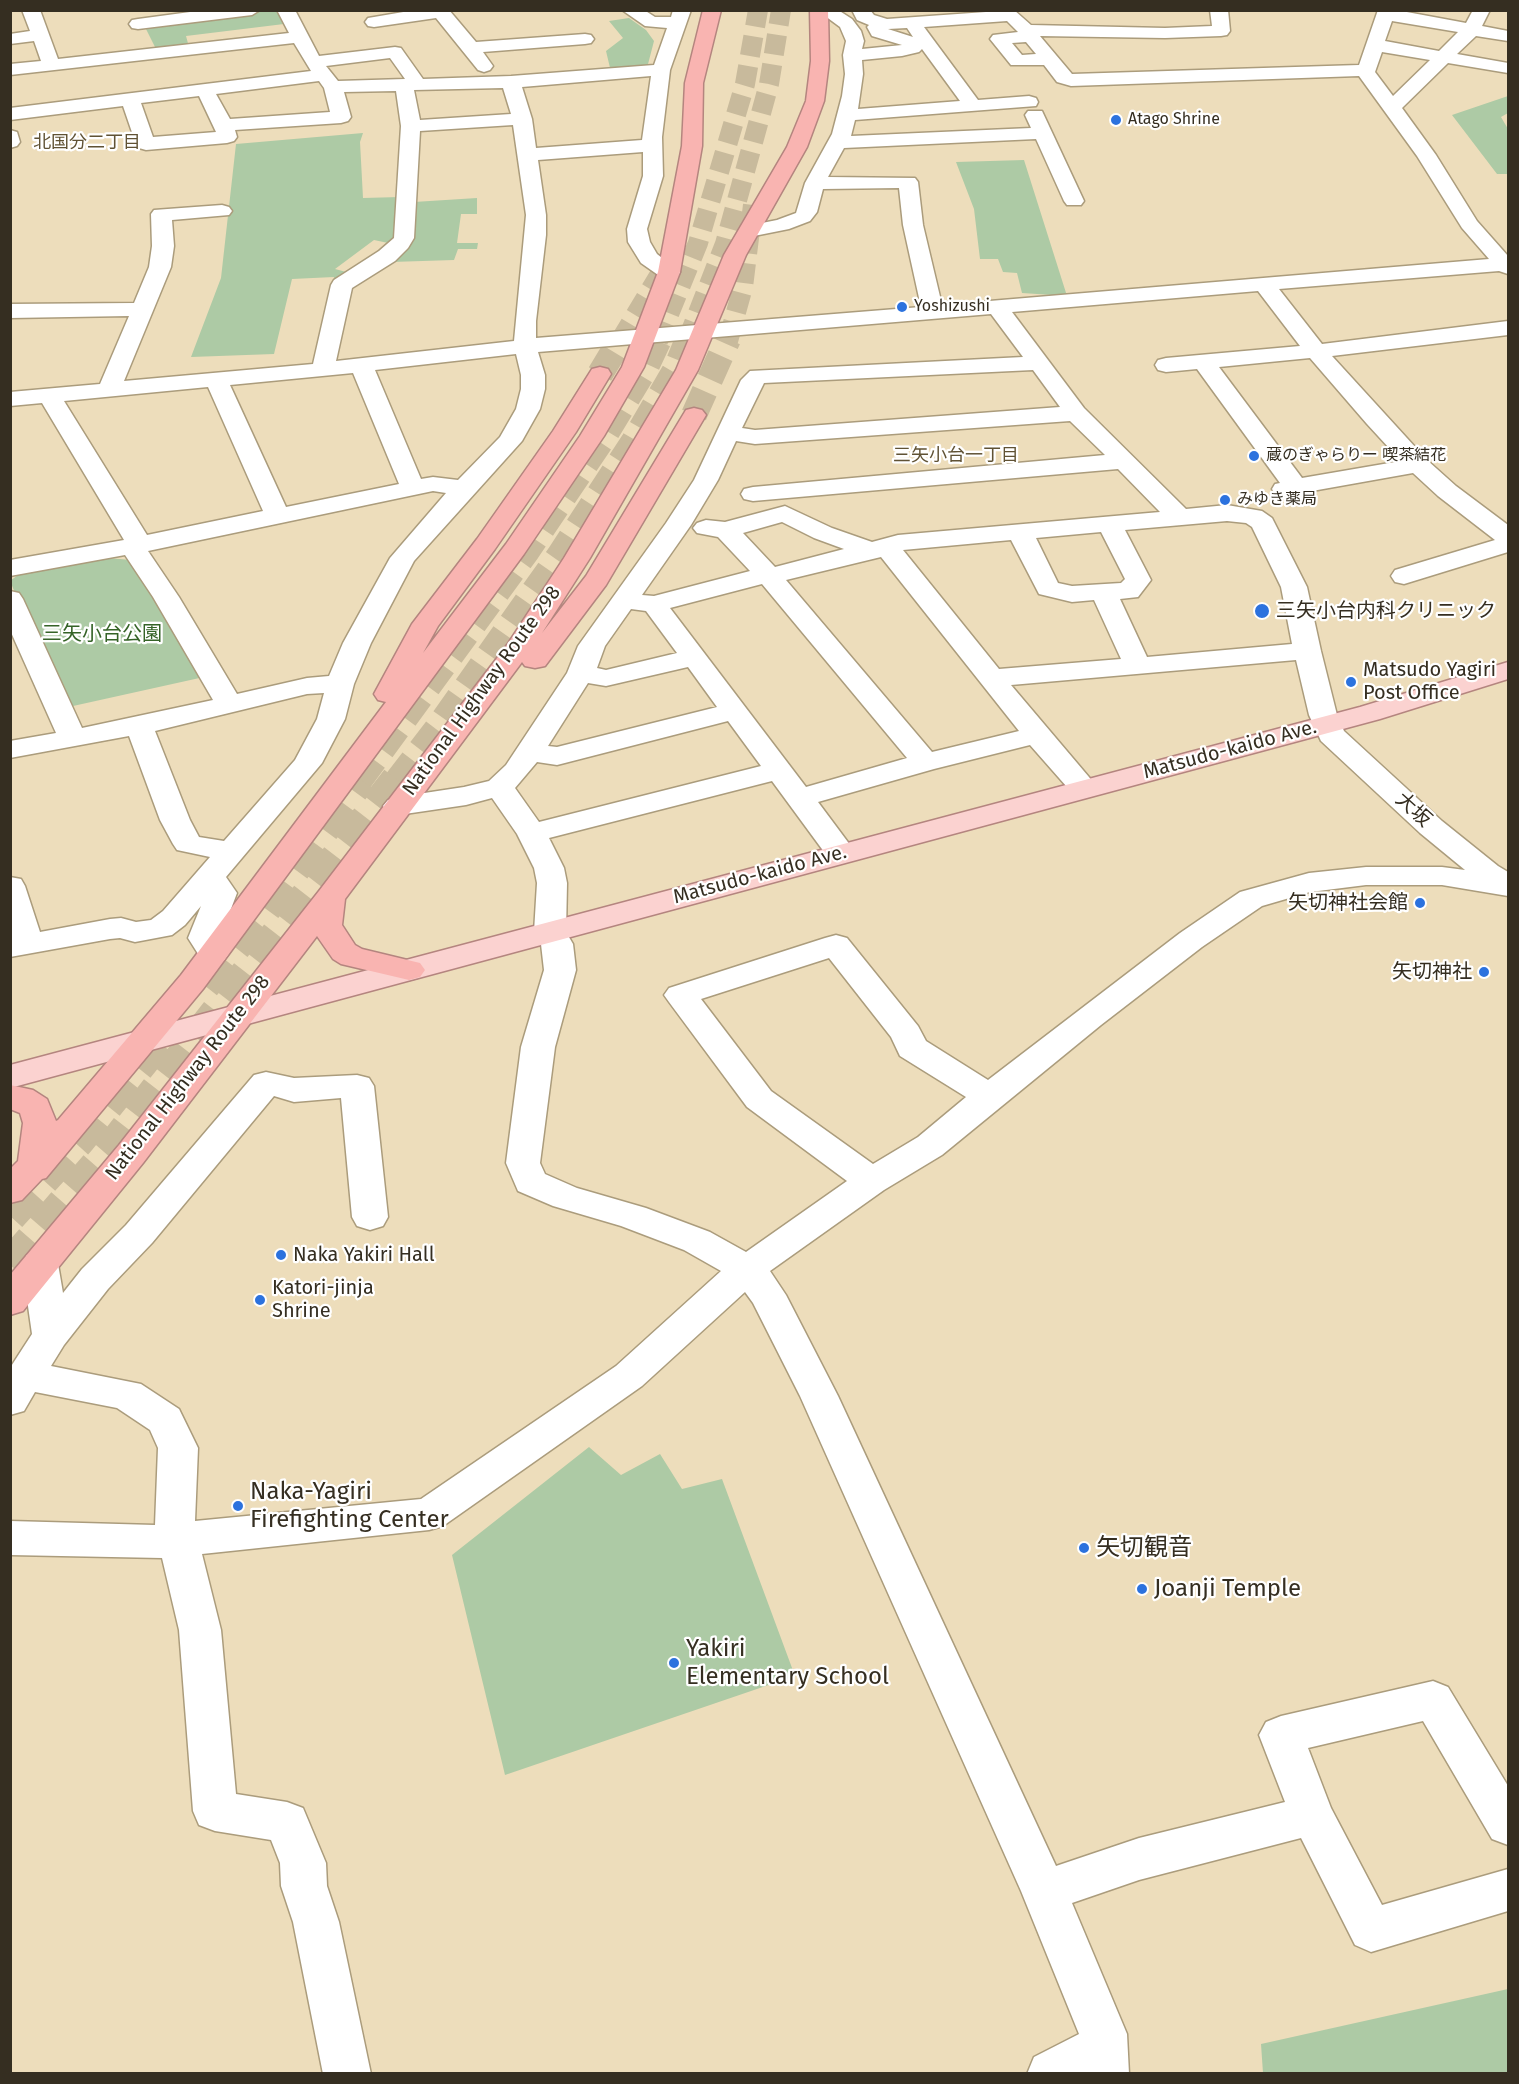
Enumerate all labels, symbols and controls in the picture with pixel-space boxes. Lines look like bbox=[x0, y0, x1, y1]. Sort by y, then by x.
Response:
place label: Atago Shrine bbox=[1128, 110, 1220, 130]
marker: Atago Shrine bbox=[1109, 113, 1123, 127]
district label: 北国分二丁目 bbox=[33, 132, 141, 154]
place label: Yoshizushi bbox=[914, 297, 990, 317]
marker: Yoshizushi bbox=[895, 300, 909, 314]
district label: 三矢小台一丁目 bbox=[893, 445, 1019, 467]
place label: 蔵のぎゃらりー 喫茶結花 bbox=[1266, 446, 1446, 466]
marker: 蔵のぎゃらりー 喫茶結花 bbox=[1247, 449, 1261, 463]
place label: みゆき薬局 bbox=[1237, 490, 1317, 510]
marker: みゆき薬局 bbox=[1218, 493, 1232, 507]
street label: National Highway Route 298 bbox=[398, 581, 566, 801]
place label: 三矢小台内科クリニック bbox=[1276, 599, 1496, 623]
marker: 三矢小台内科クリニック bbox=[1253, 602, 1271, 620]
park label: 三矢小台公園 bbox=[42, 622, 162, 646]
place label: Matsudo Yagiri Post Office bbox=[1363, 658, 1496, 705]
marker: Matsudo Yagiri Post Office bbox=[1344, 675, 1358, 689]
street label: Matsudo-kaido Ave. bbox=[1141, 715, 1319, 785]
street label: 大坂 bbox=[1390, 788, 1436, 832]
street label: Matsudo-kaido Ave. bbox=[671, 840, 849, 910]
place label: 矢切神社会館 bbox=[1288, 891, 1408, 915]
marker: 矢切神社会館 bbox=[1413, 896, 1427, 910]
place label: 矢切神社 bbox=[1392, 960, 1472, 984]
marker: 矢切神社 bbox=[1477, 965, 1491, 979]
street label: National Highway Route 298 bbox=[101, 971, 275, 1185]
place label: Naka Yakiri Hall bbox=[293, 1243, 434, 1267]
marker: Naka Yakiri Hall bbox=[274, 1248, 288, 1262]
place label: Katori-jinja Shrine bbox=[272, 1276, 374, 1323]
marker: Katori-jinja Shrine bbox=[253, 1293, 267, 1307]
place label: Naka-Yagiri Firefighting Center bbox=[250, 1478, 449, 1534]
marker: Naka-Yagiri Firefighting Center bbox=[231, 1499, 245, 1513]
place label: 矢切観音 bbox=[1096, 1534, 1192, 1562]
marker: 矢切観音 bbox=[1077, 1541, 1091, 1555]
place label: Joanji Temple bbox=[1154, 1575, 1301, 1603]
marker: Joanji Temple bbox=[1135, 1582, 1149, 1596]
place label: Yakiri Elementary School bbox=[686, 1635, 889, 1691]
marker: Yakiri Elementary School bbox=[667, 1656, 681, 1670]

